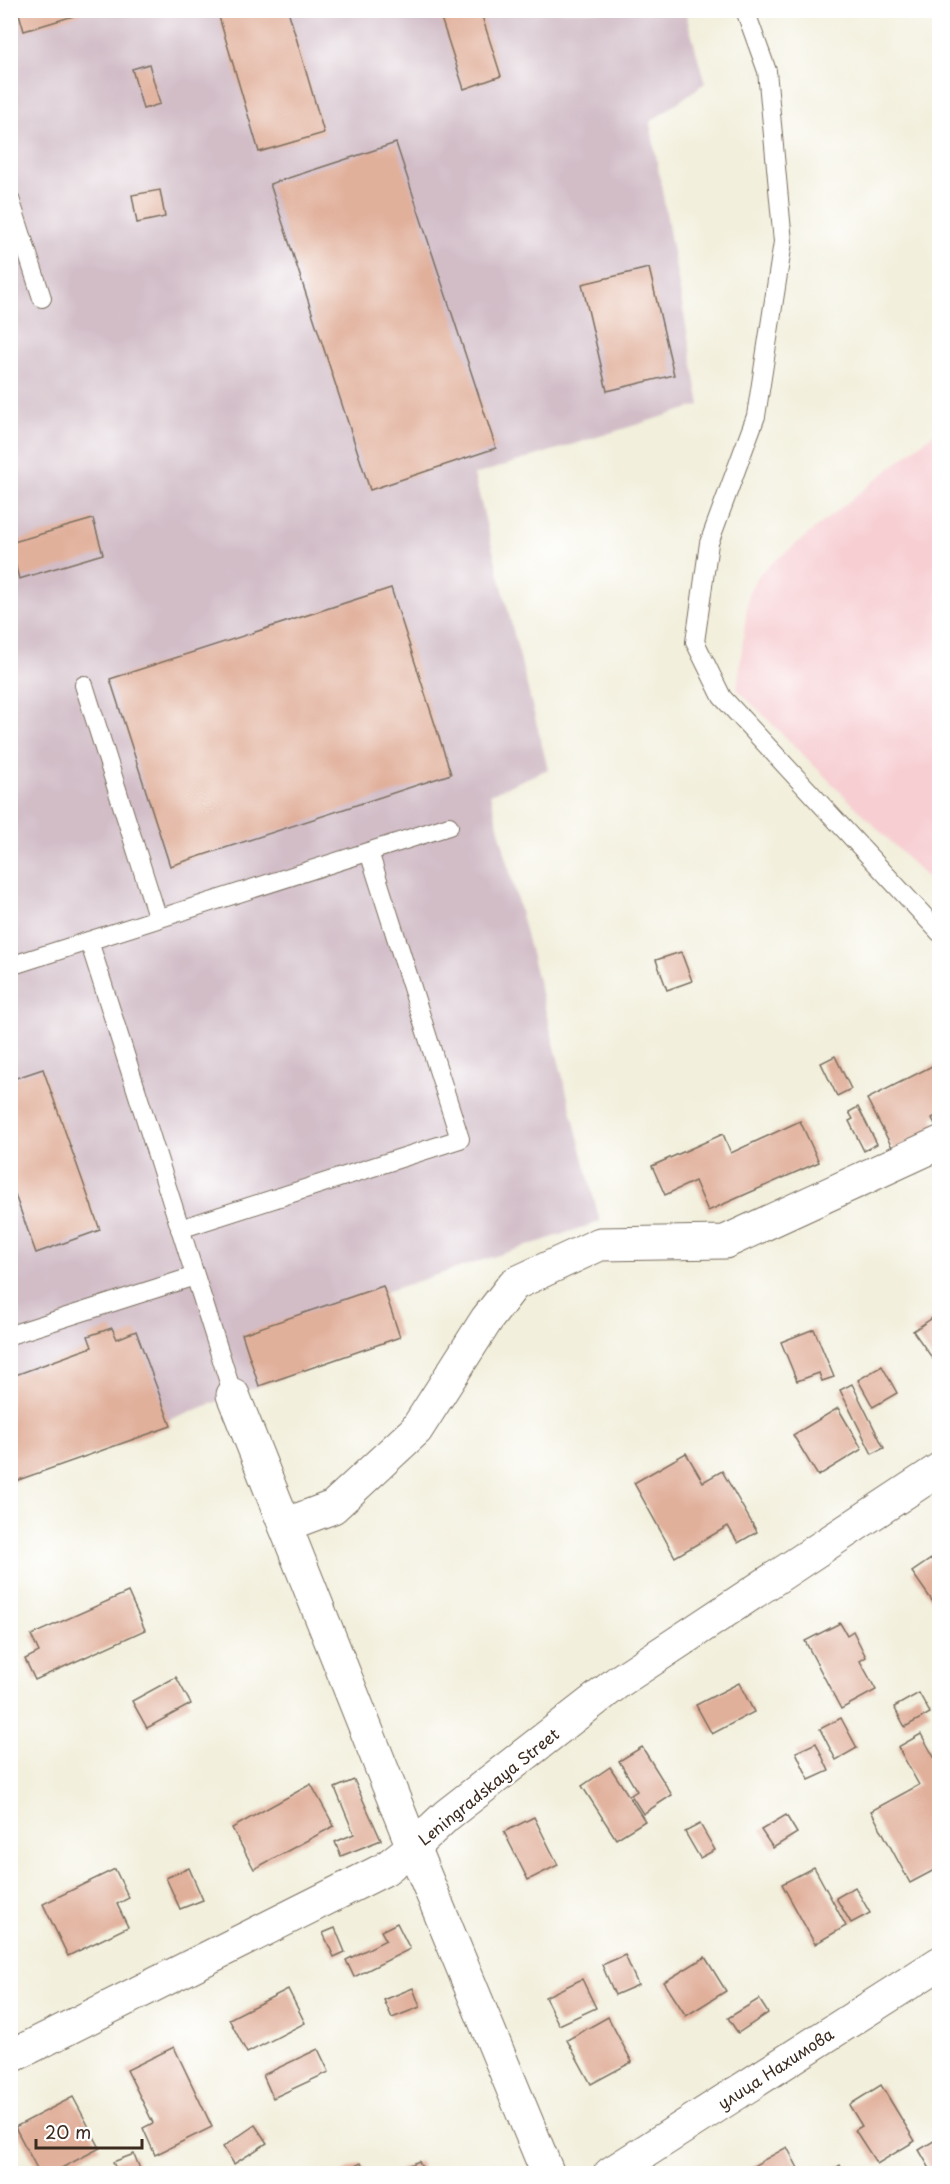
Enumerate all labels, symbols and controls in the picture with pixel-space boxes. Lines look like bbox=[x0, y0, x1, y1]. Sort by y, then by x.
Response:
street label: Leningradskaya Street bbox=[412, 1721, 564, 1850]
street label: улица Нахимова bbox=[712, 2021, 838, 2115]
scale bar bbox=[36, 2112, 142, 2150]
text: 20 m bbox=[45, 2118, 91, 2145]

